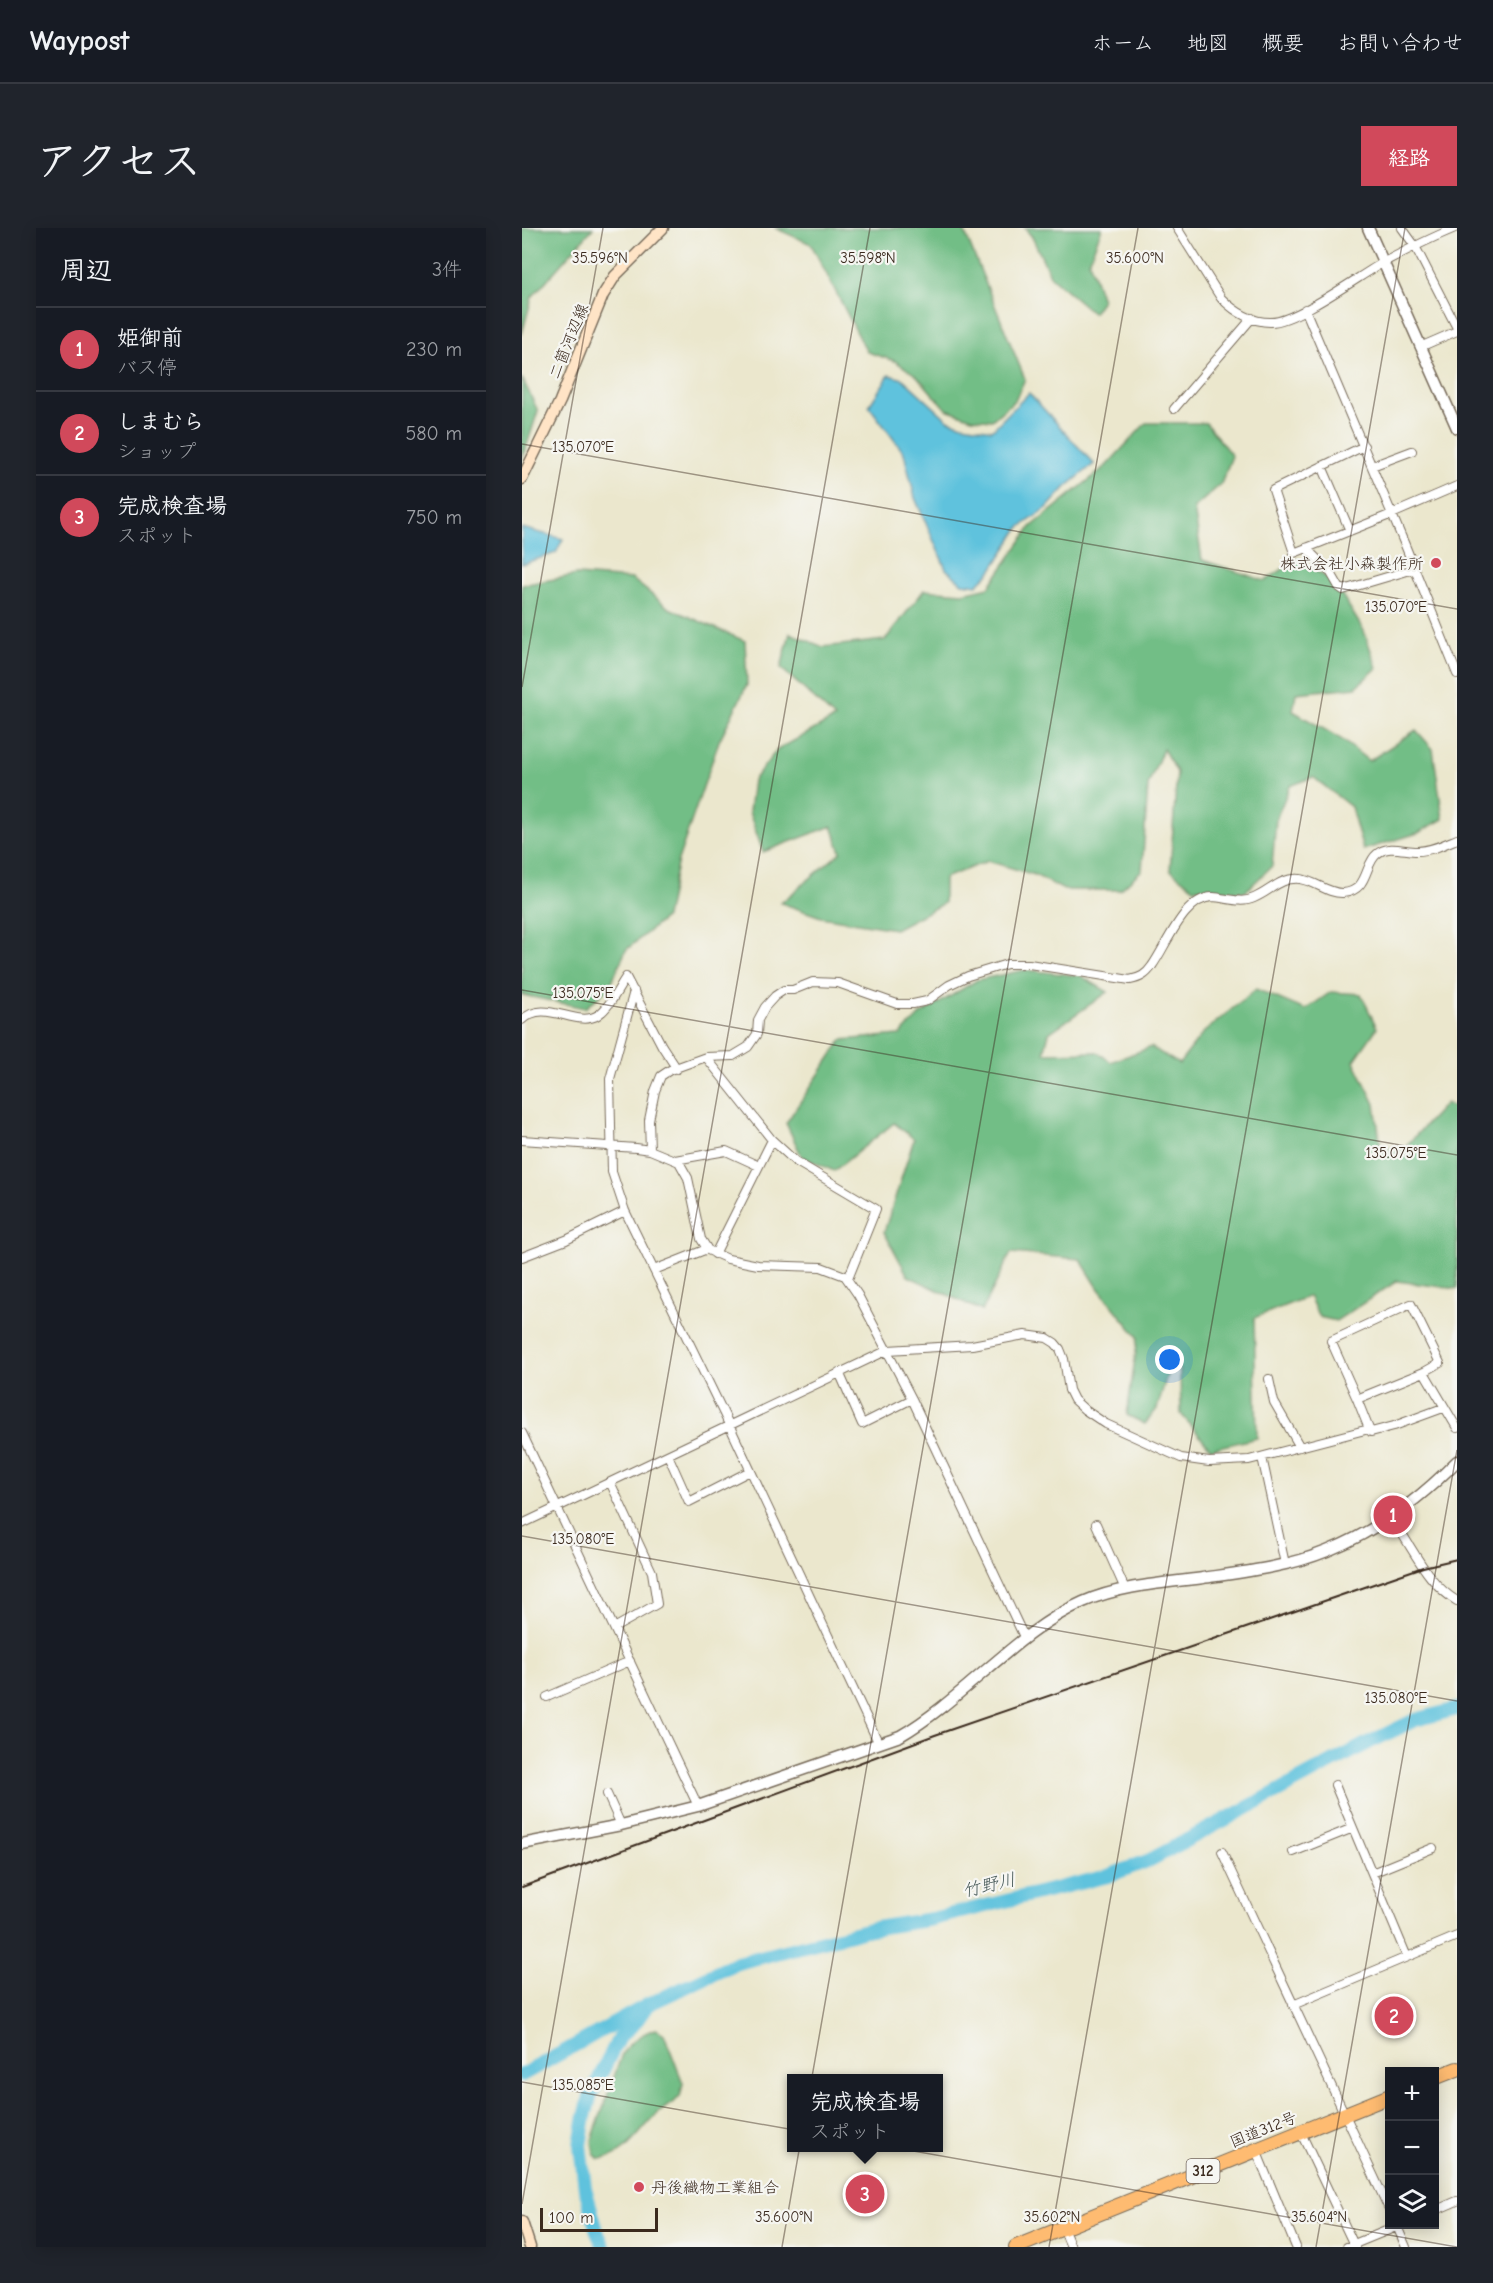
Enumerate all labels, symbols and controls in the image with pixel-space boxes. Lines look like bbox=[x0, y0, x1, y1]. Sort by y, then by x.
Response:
text: Waypost bbox=[30, 25, 130, 57]
text: ホーム bbox=[1092, 31, 1154, 55]
text: 地図 bbox=[1187, 31, 1229, 55]
text: 概要 bbox=[1262, 31, 1304, 55]
text: お問い合わせ bbox=[1337, 31, 1463, 55]
button: 経路 bbox=[1361, 126, 1457, 186]
text: アクセス bbox=[36, 137, 201, 186]
text: 35.596°N bbox=[572, 249, 628, 267]
text: 35.598°N bbox=[840, 249, 896, 267]
text: 35.600°N bbox=[1106, 249, 1164, 267]
text: 周辺 bbox=[60, 256, 112, 286]
text: 3件 bbox=[432, 258, 462, 281]
street label: 二箇河辺線 bbox=[546, 301, 592, 382]
text: 姫御前 bbox=[117, 325, 183, 351]
text: 1 bbox=[76, 338, 83, 361]
text: 230 m bbox=[406, 338, 462, 361]
text: バス停 bbox=[117, 356, 177, 379]
text: しまむら bbox=[117, 409, 205, 435]
text: 2 bbox=[75, 422, 84, 445]
text: 580 m bbox=[405, 422, 462, 445]
text: 135.070°E bbox=[552, 438, 614, 456]
text: ショップ bbox=[117, 440, 196, 463]
text: 完成検査場 bbox=[117, 493, 227, 519]
text: 3 bbox=[75, 506, 84, 529]
text: 750 m bbox=[406, 506, 462, 529]
text: スポット bbox=[117, 524, 197, 547]
place label: 株式会社小森製作所 bbox=[1280, 555, 1424, 573]
marker: 株式会社小森製作所 bbox=[1429, 556, 1443, 570]
text: 135.070°E bbox=[1365, 598, 1427, 616]
text: 135.075°E bbox=[552, 984, 614, 1002]
text: 135.075°E bbox=[1365, 1144, 1427, 1162]
your location bbox=[1155, 1345, 1184, 1374]
pin: 1 bbox=[1374, 1492, 1412, 1538]
text: 135.080°E bbox=[552, 1530, 614, 1548]
text: 135.080°E bbox=[1365, 1689, 1427, 1707]
water label: 竹野川 bbox=[960, 1869, 1018, 1902]
pin: 2 bbox=[1374, 1994, 1414, 2038]
map controls bbox=[1385, 2067, 1439, 2229]
button: + bbox=[1385, 2067, 1439, 2121]
popup bbox=[787, 2074, 943, 2152]
text: 135.085°E bbox=[552, 2076, 614, 2094]
text: 完成検査場 bbox=[810, 2089, 920, 2115]
street label: 国道312号 bbox=[1227, 2108, 1300, 2152]
text: スポット bbox=[810, 2120, 890, 2143]
button: − bbox=[1385, 2121, 1439, 2175]
road number: 312 bbox=[1186, 2159, 1220, 2183]
pin: 3 bbox=[846, 2172, 884, 2216]
button: layers bbox=[1385, 2175, 1439, 2229]
place label: 丹後織物工業組合 bbox=[651, 2179, 779, 2197]
marker: 丹後織物工業組合 bbox=[632, 2180, 646, 2194]
scale bar bbox=[540, 2205, 658, 2232]
text: 35.600°N bbox=[755, 2208, 813, 2226]
text: 35.602°N bbox=[1024, 2208, 1080, 2226]
text: 35.604°N bbox=[1291, 2208, 1347, 2226]
text: 100 m bbox=[549, 2209, 593, 2227]

